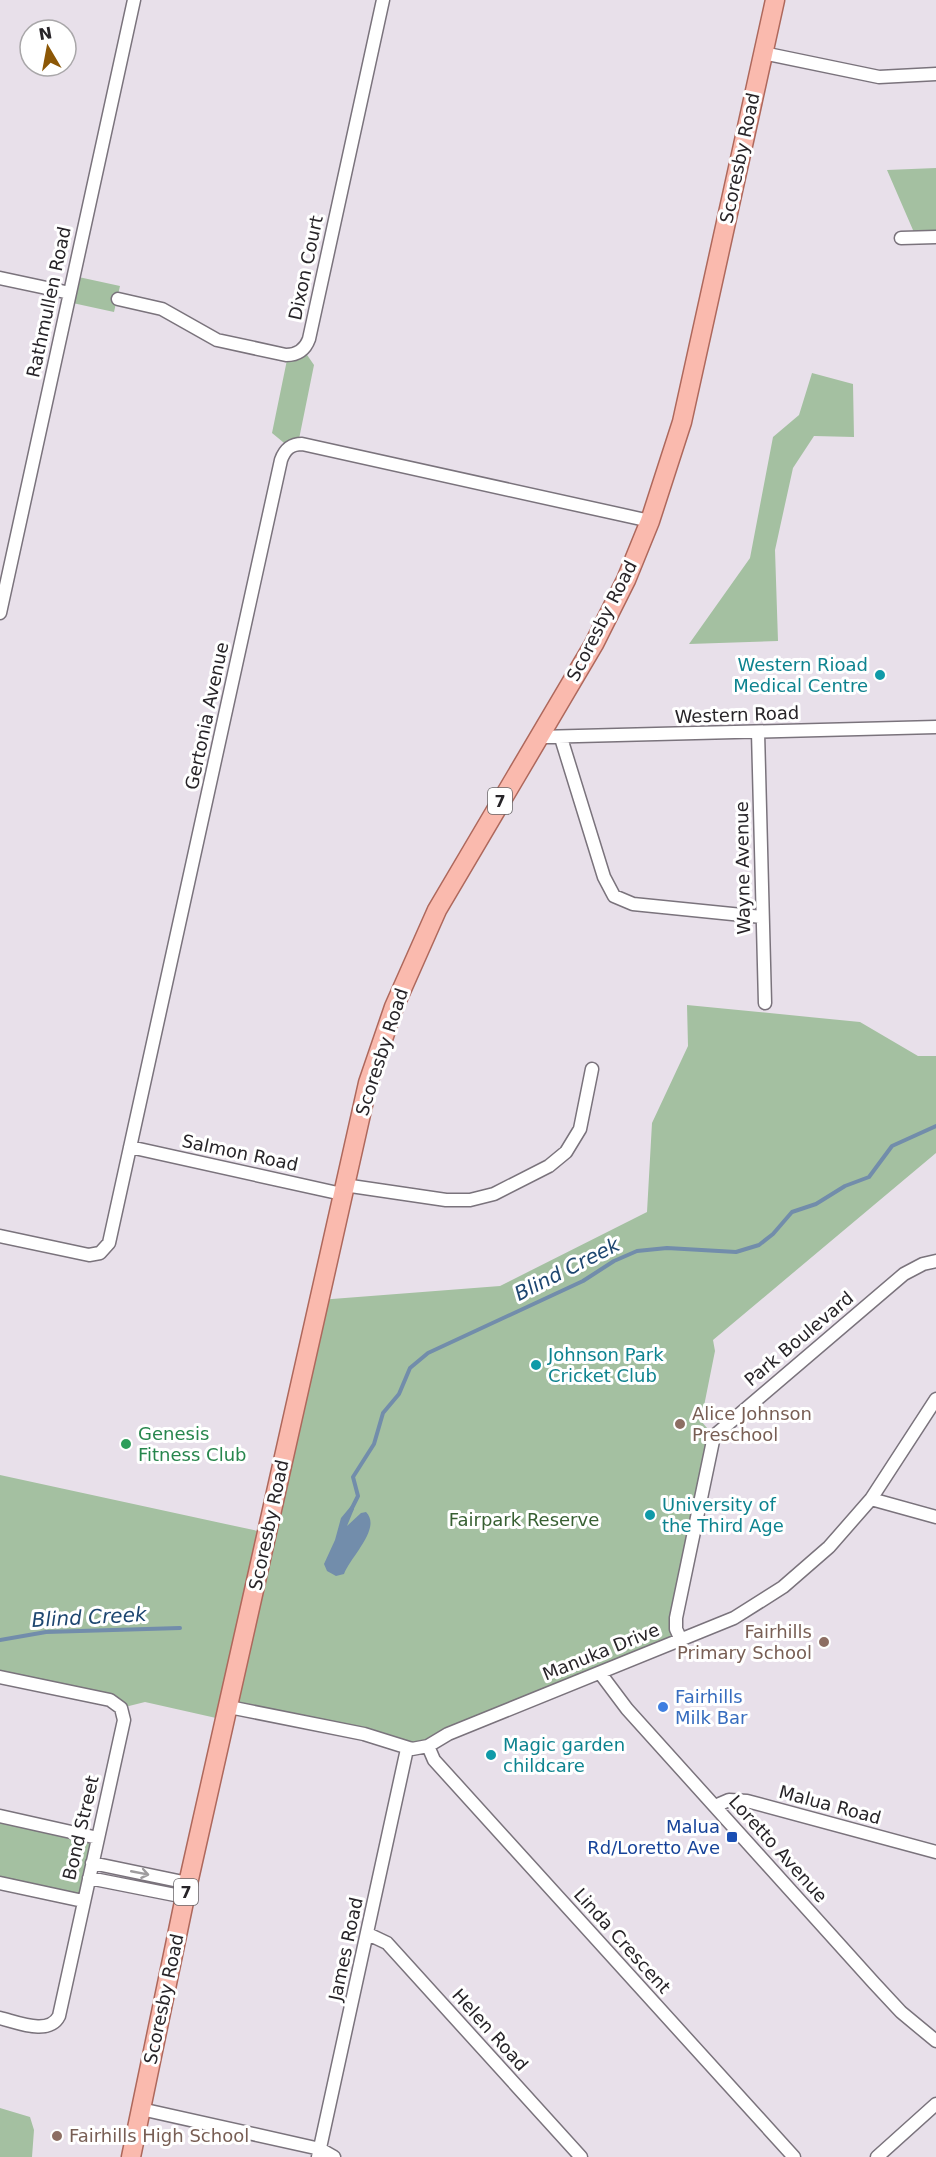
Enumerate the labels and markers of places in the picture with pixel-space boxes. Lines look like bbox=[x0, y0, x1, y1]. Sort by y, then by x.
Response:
place label: Western Rioad Medical Centre bbox=[733, 654, 868, 696]
marker: Western Rioad Medical Centre bbox=[873, 668, 887, 682]
place label: Johnson Park Cricket Club bbox=[547, 1344, 664, 1386]
marker: Johnson Park Cricket Club bbox=[529, 1358, 543, 1372]
place label: Alice Johnson Preschool bbox=[692, 1403, 812, 1445]
marker: Alice Johnson Preschool bbox=[673, 1417, 687, 1431]
place label: Genesis Fitness Club bbox=[138, 1423, 246, 1465]
marker: Genesis Fitness Club bbox=[119, 1437, 133, 1451]
place label: University of the Third Age bbox=[662, 1494, 784, 1536]
marker: University of the Third Age bbox=[643, 1508, 657, 1522]
place label: Fairhills Primary School bbox=[677, 1621, 812, 1663]
marker: Fairhills Primary School bbox=[817, 1635, 831, 1649]
place label: Fairhills Milk Bar bbox=[675, 1686, 748, 1728]
marker: Fairhills Milk Bar bbox=[656, 1700, 670, 1714]
place label: Magic garden childcare bbox=[503, 1734, 625, 1776]
marker: Magic garden childcare bbox=[484, 1748, 498, 1762]
place label: Malua Rd/Loretto Ave bbox=[587, 1816, 720, 1858]
marker: Malua Rd/Loretto Ave bbox=[725, 1830, 739, 1844]
place label: Fairhills High School bbox=[69, 2125, 249, 2146]
marker: Fairhills High School bbox=[50, 2129, 64, 2143]

